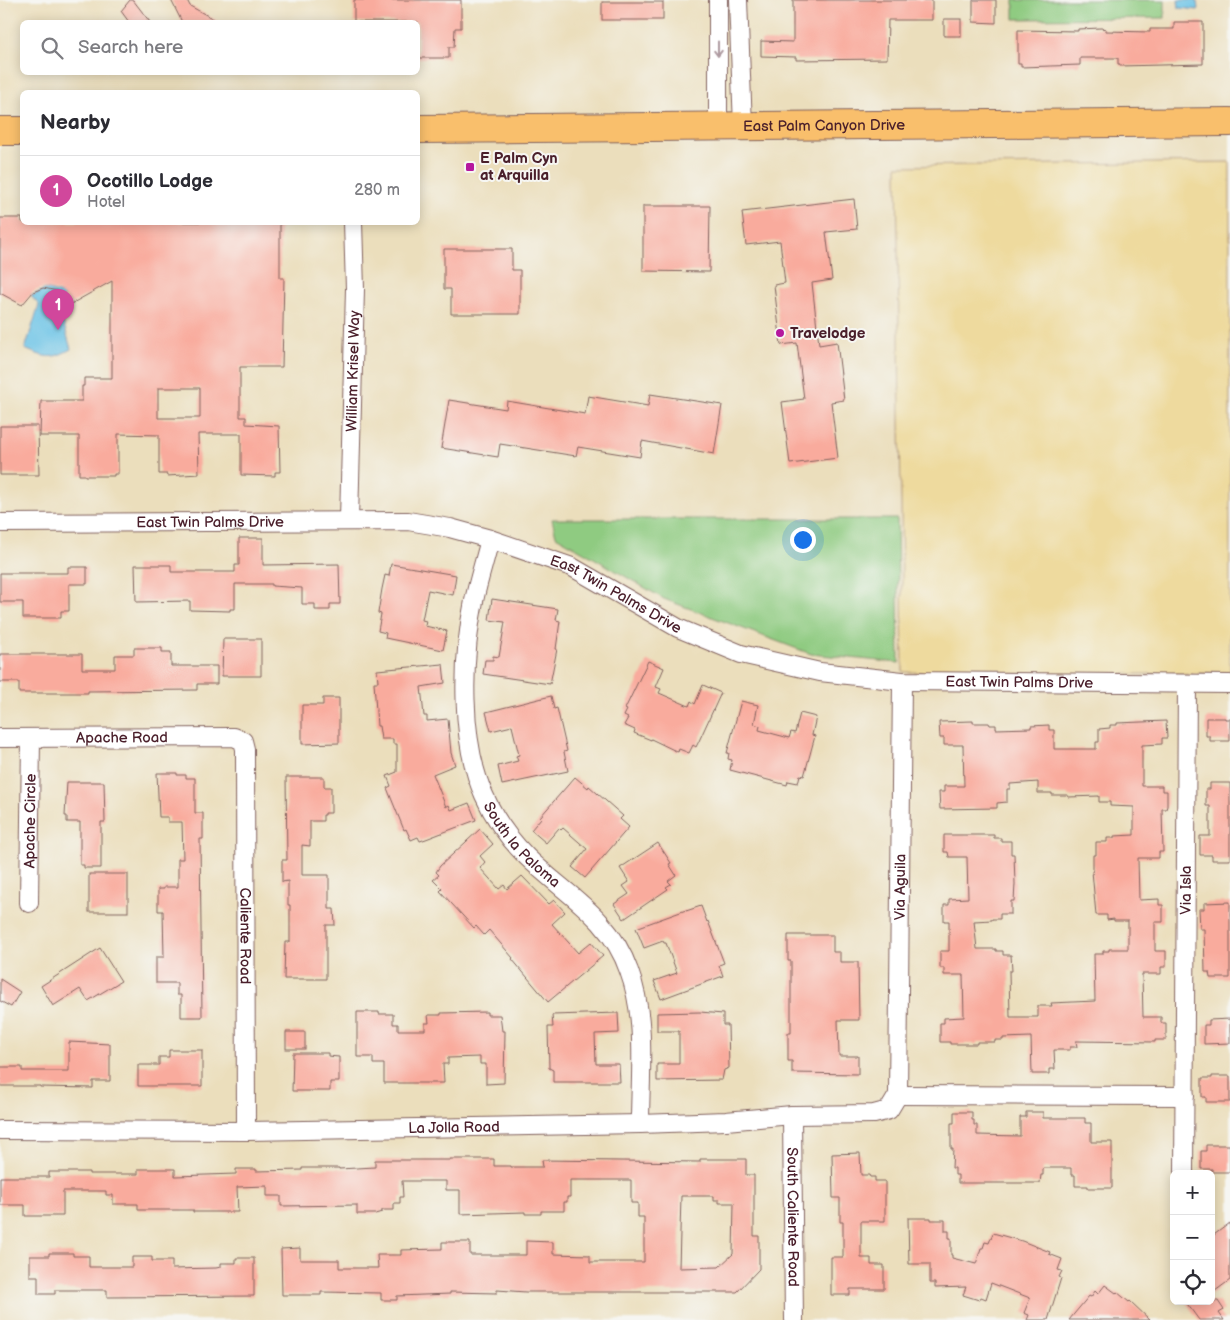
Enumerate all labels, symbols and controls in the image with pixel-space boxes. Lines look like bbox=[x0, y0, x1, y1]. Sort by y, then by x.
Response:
search box bbox=[20, 20, 420, 75]
icon: search bbox=[38, 34, 66, 62]
text: Search here bbox=[78, 36, 183, 59]
one-way arrow bbox=[713, 40, 723, 56]
text: Nearby bbox=[40, 110, 110, 135]
street label: East Palm Canyon Drive bbox=[743, 116, 905, 136]
place label: E Palm Cyn at Arquilla bbox=[480, 149, 558, 185]
marker: E Palm Cyn at Arquilla bbox=[464, 161, 476, 173]
text: Ocotillo Lodge bbox=[87, 170, 213, 193]
text: 1 bbox=[53, 181, 59, 200]
text: 280 m bbox=[354, 181, 400, 200]
text: Hotel bbox=[87, 193, 125, 212]
pin: 1 bbox=[42, 289, 74, 330]
street label: William Krisel Way bbox=[342, 310, 364, 432]
place label: Travelodge bbox=[790, 324, 866, 343]
marker: Travelodge bbox=[774, 327, 786, 339]
street label: East Twin Palms Drive bbox=[136, 513, 284, 532]
your location bbox=[790, 527, 816, 553]
street label: East Twin Palms Drive bbox=[547, 551, 685, 638]
street label: East Twin Palms Drive bbox=[945, 672, 1093, 693]
street label: Apache Road bbox=[76, 728, 168, 748]
street label: Apache Circle bbox=[20, 773, 41, 869]
street label: South la Paloma bbox=[479, 799, 564, 892]
street label: Via Aguila bbox=[891, 854, 910, 920]
street label: Via Isla bbox=[1177, 865, 1196, 915]
street label: Caliente Road bbox=[235, 887, 255, 984]
street label: La Jolla Road bbox=[408, 1117, 500, 1138]
street label: South Caliente Road bbox=[782, 1147, 803, 1287]
map controls bbox=[1170, 1170, 1215, 1305]
button: + bbox=[1170, 1170, 1215, 1215]
button: − bbox=[1170, 1215, 1215, 1260]
button: locate bbox=[1170, 1260, 1215, 1305]

